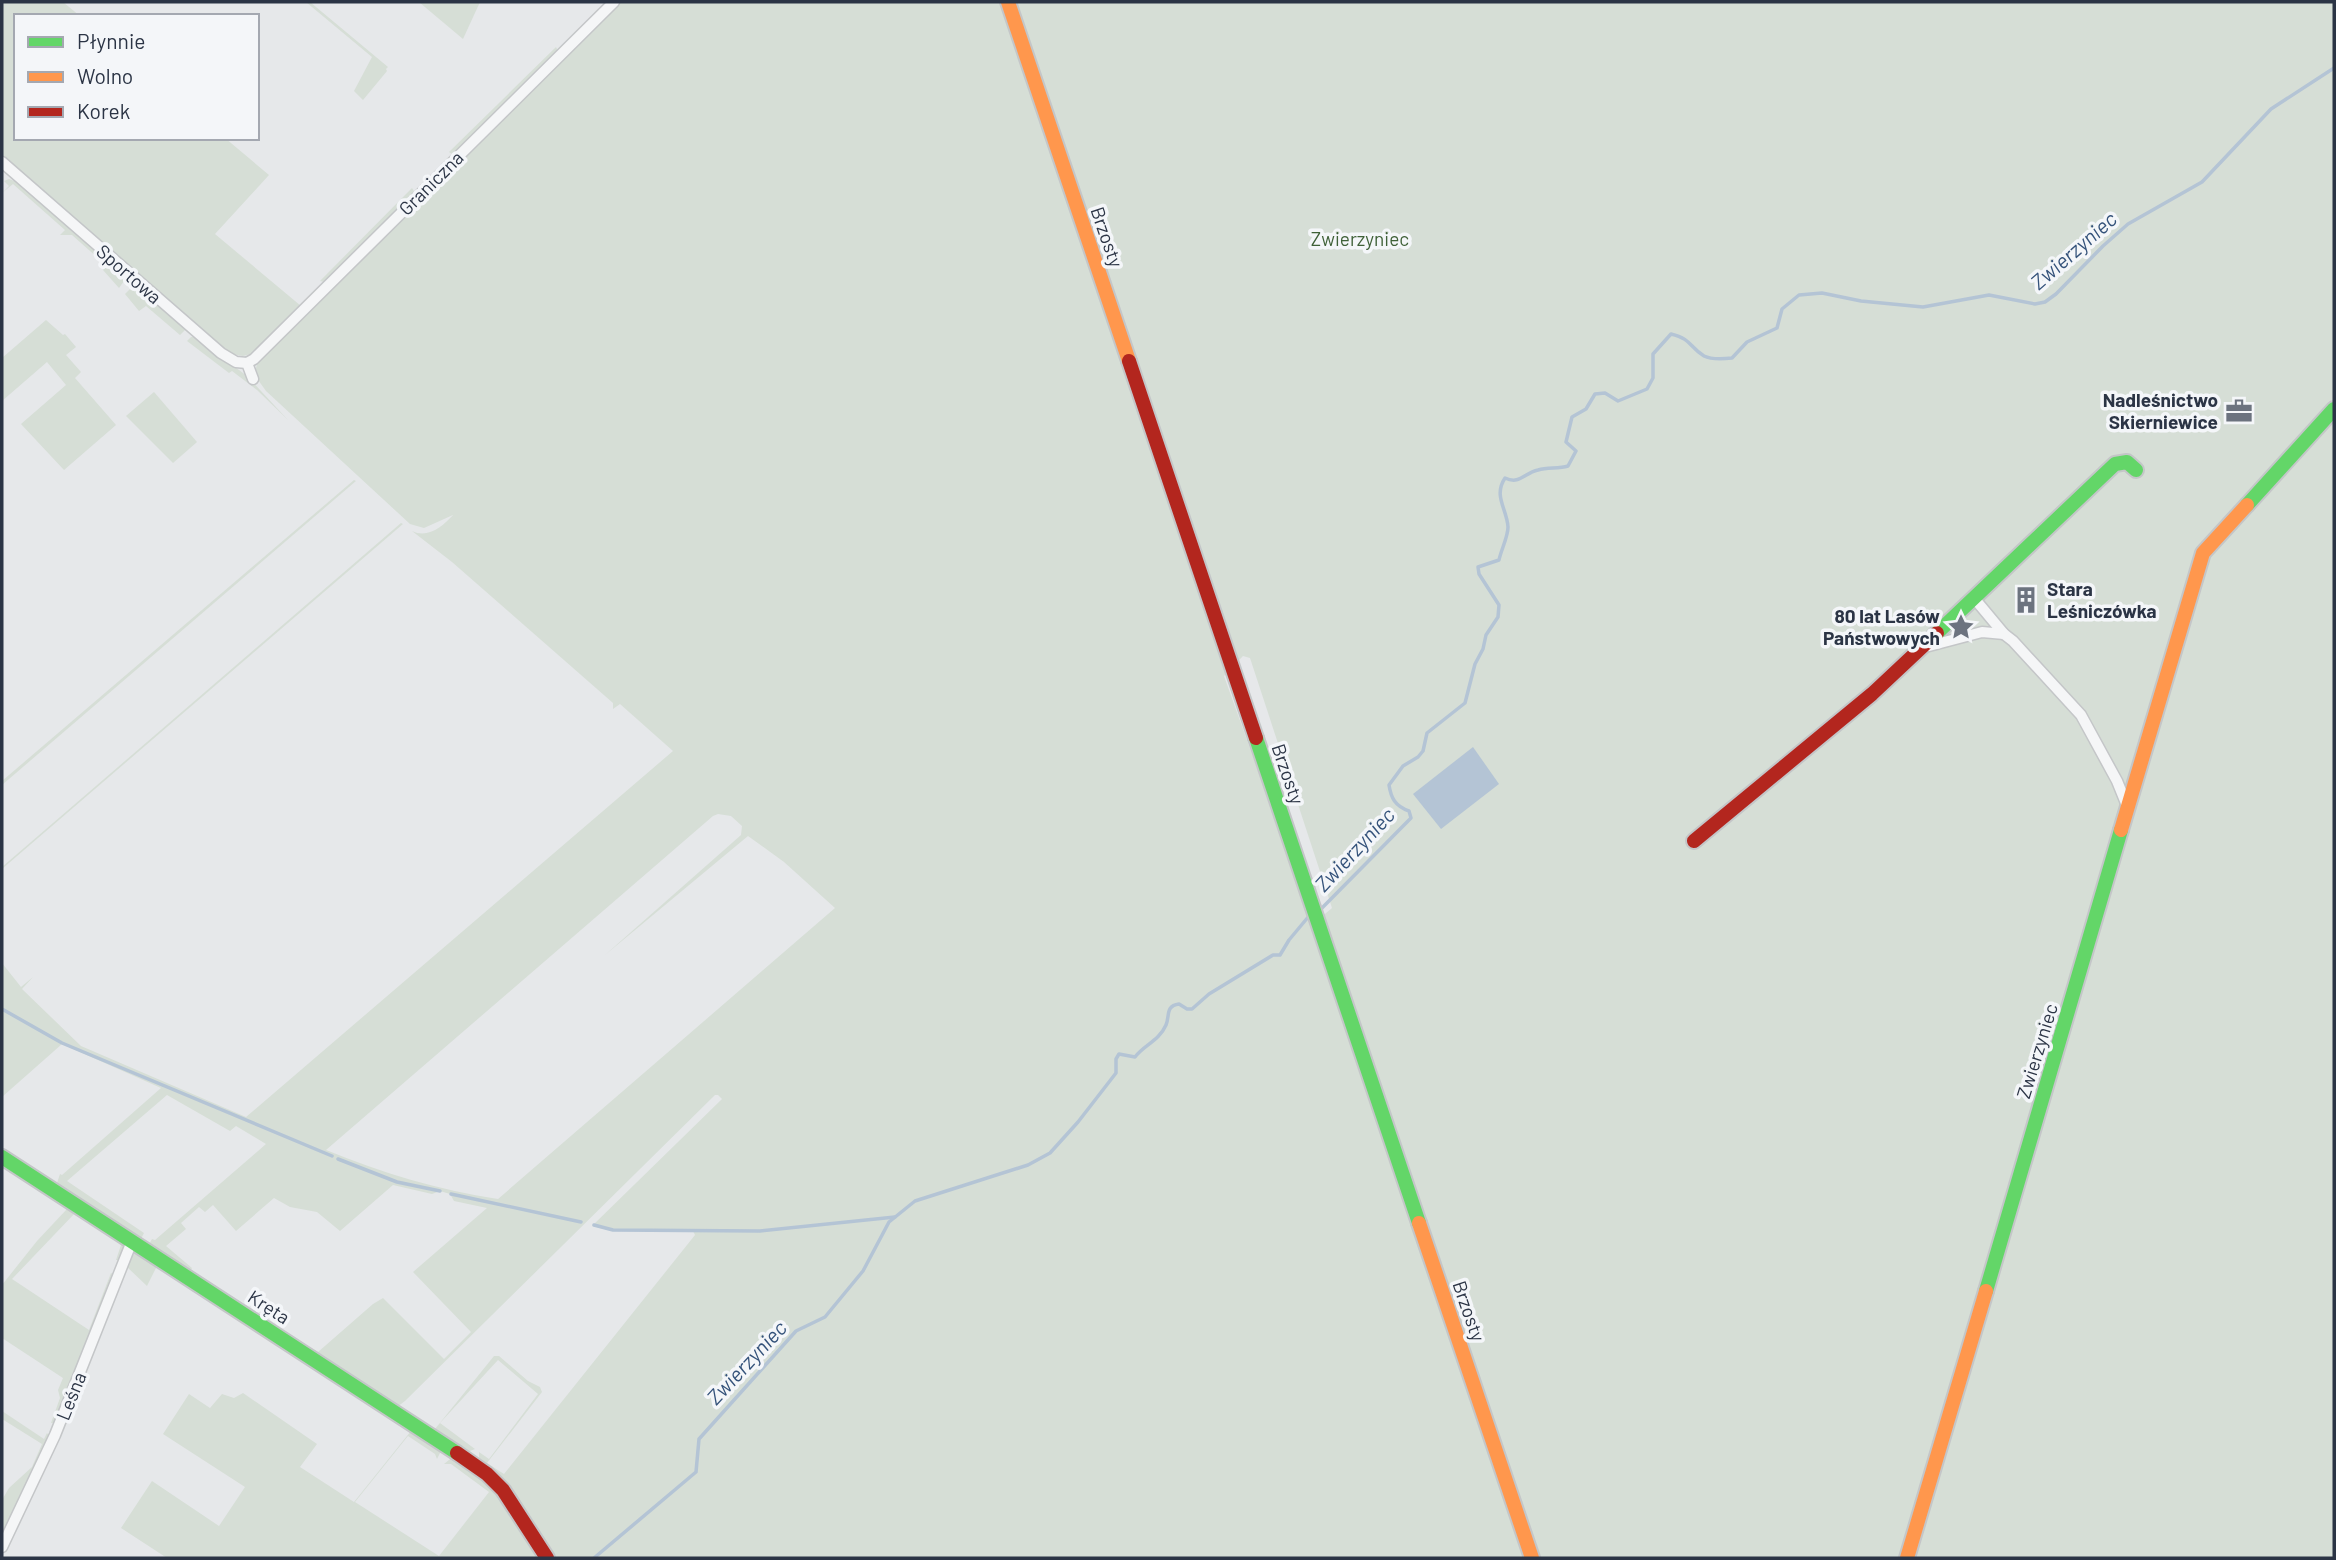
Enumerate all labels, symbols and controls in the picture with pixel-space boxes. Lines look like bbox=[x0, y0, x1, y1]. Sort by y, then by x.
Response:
legend bbox=[14, 14, 259, 140]
text: Płynnie bbox=[77, 28, 145, 53]
text: Wolno bbox=[77, 63, 133, 88]
text: Korek bbox=[77, 98, 130, 123]
street label: Graniczna bbox=[394, 146, 468, 220]
street label: Brzosty bbox=[1086, 204, 1129, 270]
water label: Zwierzyniec bbox=[2025, 206, 2121, 294]
park label: Zwierzyniec bbox=[1311, 227, 1409, 250]
street label: Sportowa bbox=[92, 239, 167, 308]
place label: Nadleśnictwo Skierniewice bbox=[2103, 388, 2218, 433]
office icon: Nadleśnictwo Skierniewice bbox=[2224, 396, 2254, 426]
place label: Stara Leśniczówka bbox=[2047, 577, 2157, 622]
building icon: Stara Leśniczówka bbox=[2011, 585, 2041, 615]
place label: 80 lat Lasów Państwowych bbox=[1823, 604, 1940, 649]
place icon: 80 lat Lasów Państwowych bbox=[1946, 612, 1976, 642]
street label: Brzosty bbox=[1267, 741, 1310, 807]
water label: Zwierzyniec bbox=[1309, 802, 1399, 896]
street label: Zwierzyniec bbox=[2011, 1000, 2062, 1101]
street label: Brzosty bbox=[1448, 1278, 1491, 1344]
street label: Kręta bbox=[244, 1285, 294, 1328]
water label: Zwierzyniec bbox=[701, 1315, 791, 1409]
street label: Leśna bbox=[51, 1368, 91, 1423]

